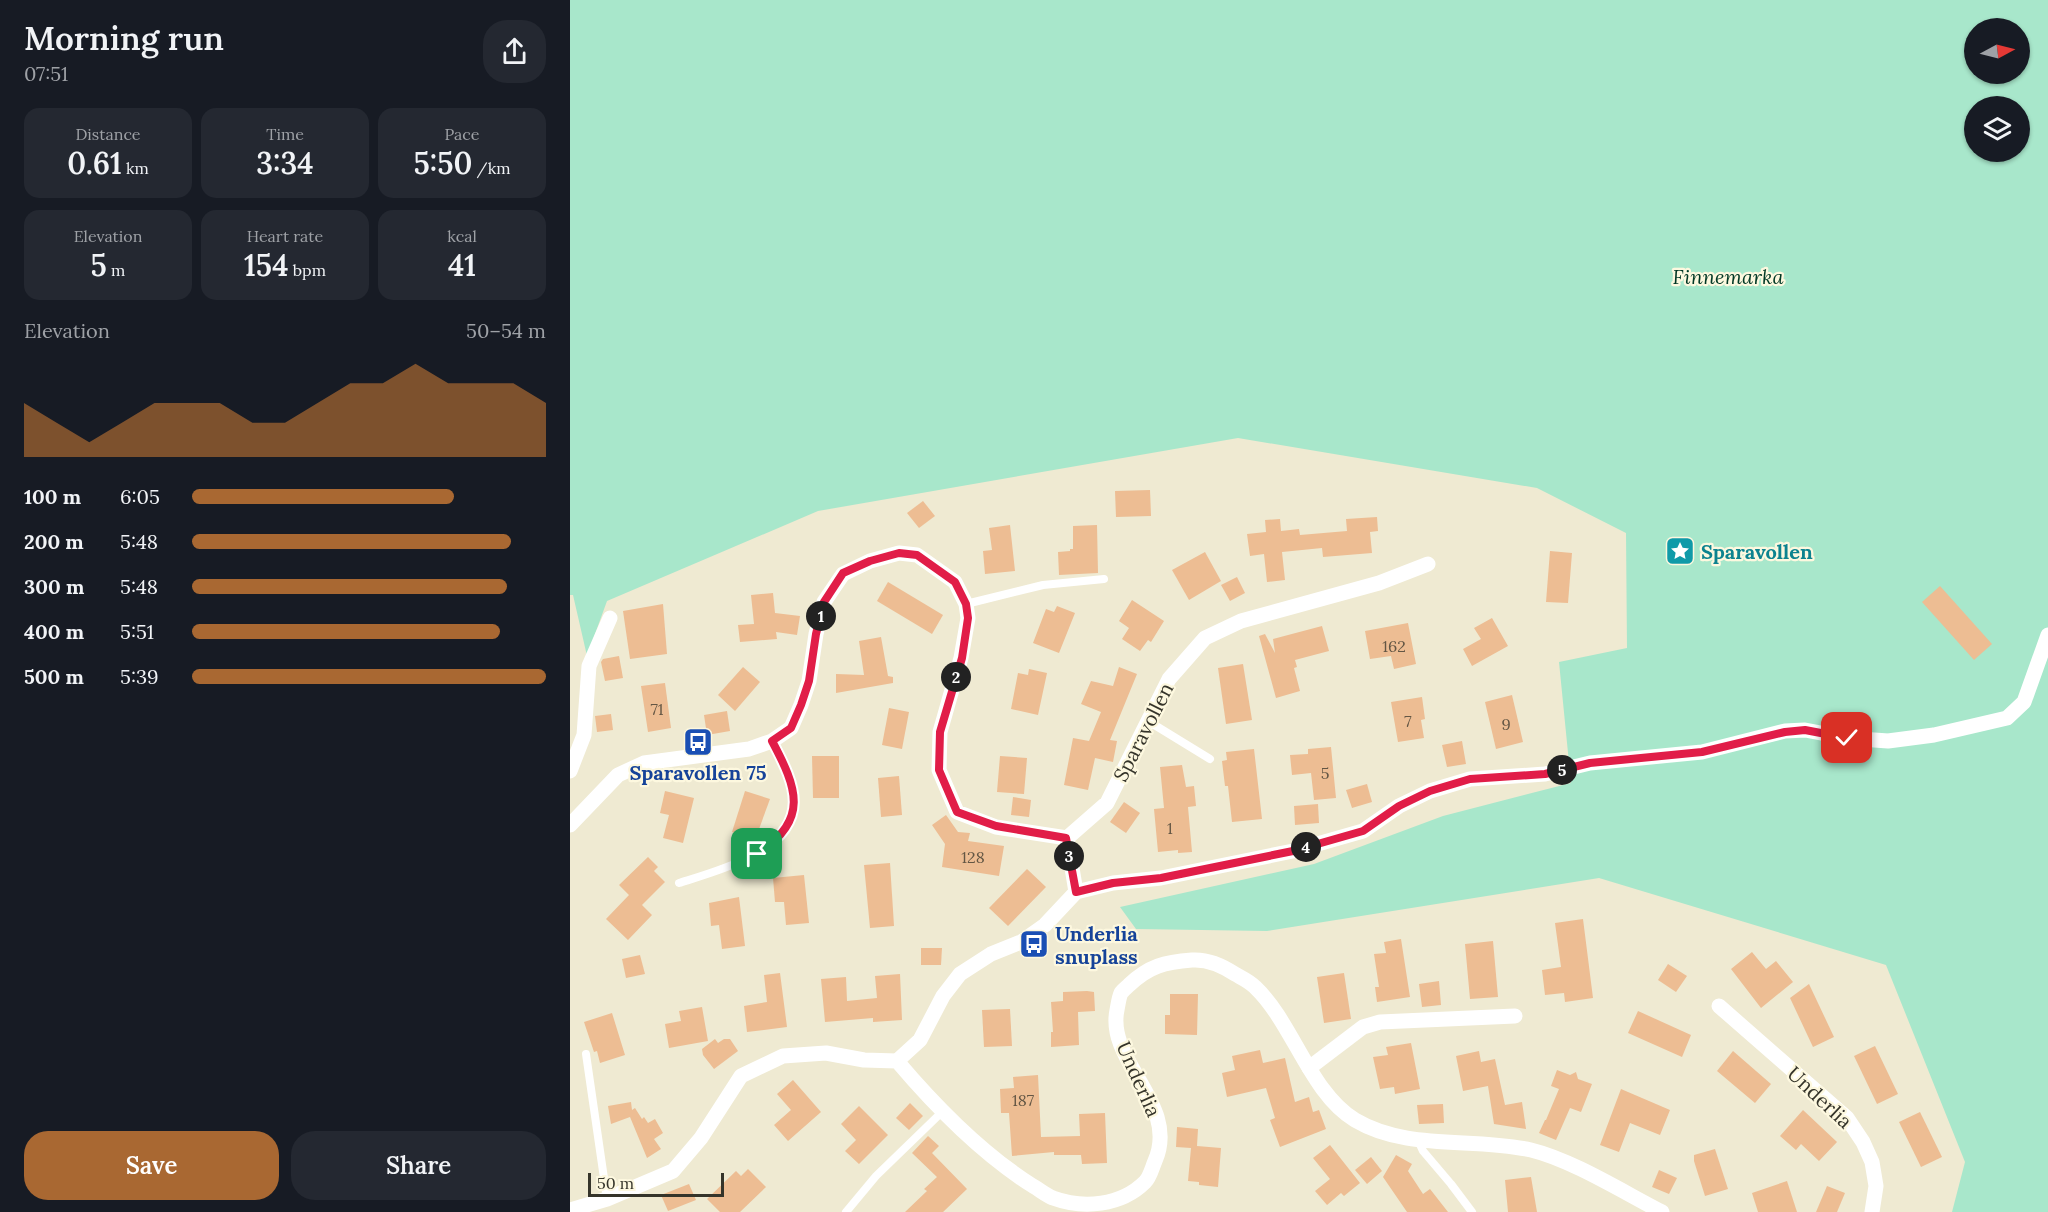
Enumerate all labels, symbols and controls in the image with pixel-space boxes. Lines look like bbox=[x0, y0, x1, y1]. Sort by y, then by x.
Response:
text: Morning run bbox=[24, 17, 224, 59]
north arrow bbox=[1964, 18, 2030, 84]
map controls bbox=[1964, 18, 2030, 162]
button: share bbox=[483, 20, 546, 83]
text: 07:51 bbox=[24, 61, 68, 86]
button: layers bbox=[1964, 96, 2030, 162]
text: Distance bbox=[75, 124, 141, 144]
text: Time bbox=[266, 124, 304, 144]
text: Pace bbox=[445, 124, 479, 144]
text: 0.61 bbox=[67, 144, 122, 182]
text: 3:34 bbox=[256, 144, 314, 182]
text: 5:50 bbox=[413, 144, 472, 182]
text: km bbox=[122, 158, 149, 178]
text: /km bbox=[472, 158, 511, 178]
text: Elevation bbox=[74, 226, 142, 246]
text: Heart rate bbox=[247, 226, 323, 246]
text: kcal bbox=[447, 226, 477, 246]
text: 5 bbox=[91, 246, 107, 284]
text: 154 bbox=[244, 246, 289, 284]
text: 41 bbox=[448, 246, 476, 284]
text: m bbox=[107, 260, 125, 280]
text: bpm bbox=[289, 260, 326, 280]
park label: Finnemarka bbox=[1673, 264, 1783, 289]
text: Elevation bbox=[24, 318, 110, 343]
text: 50–54 m bbox=[466, 318, 546, 343]
text: 100 m bbox=[24, 484, 81, 509]
text: 6:05 bbox=[120, 484, 160, 509]
text: 200 m bbox=[24, 529, 84, 554]
text: 5:48 bbox=[120, 529, 158, 554]
place icon: Sparavollen bbox=[1664, 535, 1696, 567]
place label: Sparavollen bbox=[1701, 539, 1813, 564]
text: 300 m bbox=[24, 574, 84, 599]
text: 5:48 bbox=[120, 574, 158, 599]
pin: 1 bbox=[806, 601, 836, 631]
text: 1 bbox=[818, 606, 824, 626]
text: 400 m bbox=[24, 619, 84, 644]
text: 5:51 bbox=[120, 619, 154, 644]
house number: 162 bbox=[1382, 636, 1406, 656]
pin: 2 bbox=[941, 662, 971, 692]
text: 500 m bbox=[24, 664, 84, 689]
text: 5:39 bbox=[120, 664, 159, 689]
text: 2 bbox=[952, 667, 960, 687]
street label: Sparavollen bbox=[1107, 678, 1179, 786]
house number: 71 bbox=[650, 699, 664, 719]
house number: 7 bbox=[1404, 711, 1412, 731]
pin bbox=[1821, 712, 1872, 763]
house number: 9 bbox=[1501, 714, 1511, 734]
icon: check bbox=[1830, 721, 1863, 754]
bus stop icon: Sparavollen 75 bbox=[682, 726, 714, 758]
pin: 5 bbox=[1547, 755, 1577, 785]
place label: Sparavollen 75 bbox=[629, 760, 767, 785]
text: 5 bbox=[1558, 760, 1566, 780]
house number: 5 bbox=[1321, 763, 1329, 783]
house number: 1 bbox=[1167, 818, 1173, 838]
pin bbox=[731, 828, 782, 879]
pin: 4 bbox=[1291, 832, 1321, 862]
icon: arrive bbox=[740, 837, 773, 870]
text: 4 bbox=[1302, 837, 1310, 857]
pin: 3 bbox=[1054, 841, 1084, 871]
text: 3 bbox=[1065, 846, 1073, 866]
house number: 128 bbox=[961, 847, 985, 867]
place label: Underlia snuplass bbox=[1055, 921, 1138, 969]
bus stop icon: Underlia snuplass bbox=[1018, 928, 1050, 960]
street label: Underlia bbox=[1111, 1037, 1167, 1121]
street label: Underlia bbox=[1782, 1061, 1858, 1133]
house number: 187 bbox=[1012, 1090, 1035, 1110]
button: Save bbox=[24, 1131, 279, 1200]
button: Share bbox=[291, 1131, 546, 1200]
scale bar bbox=[588, 1170, 724, 1198]
text: 50 m bbox=[597, 1173, 634, 1193]

